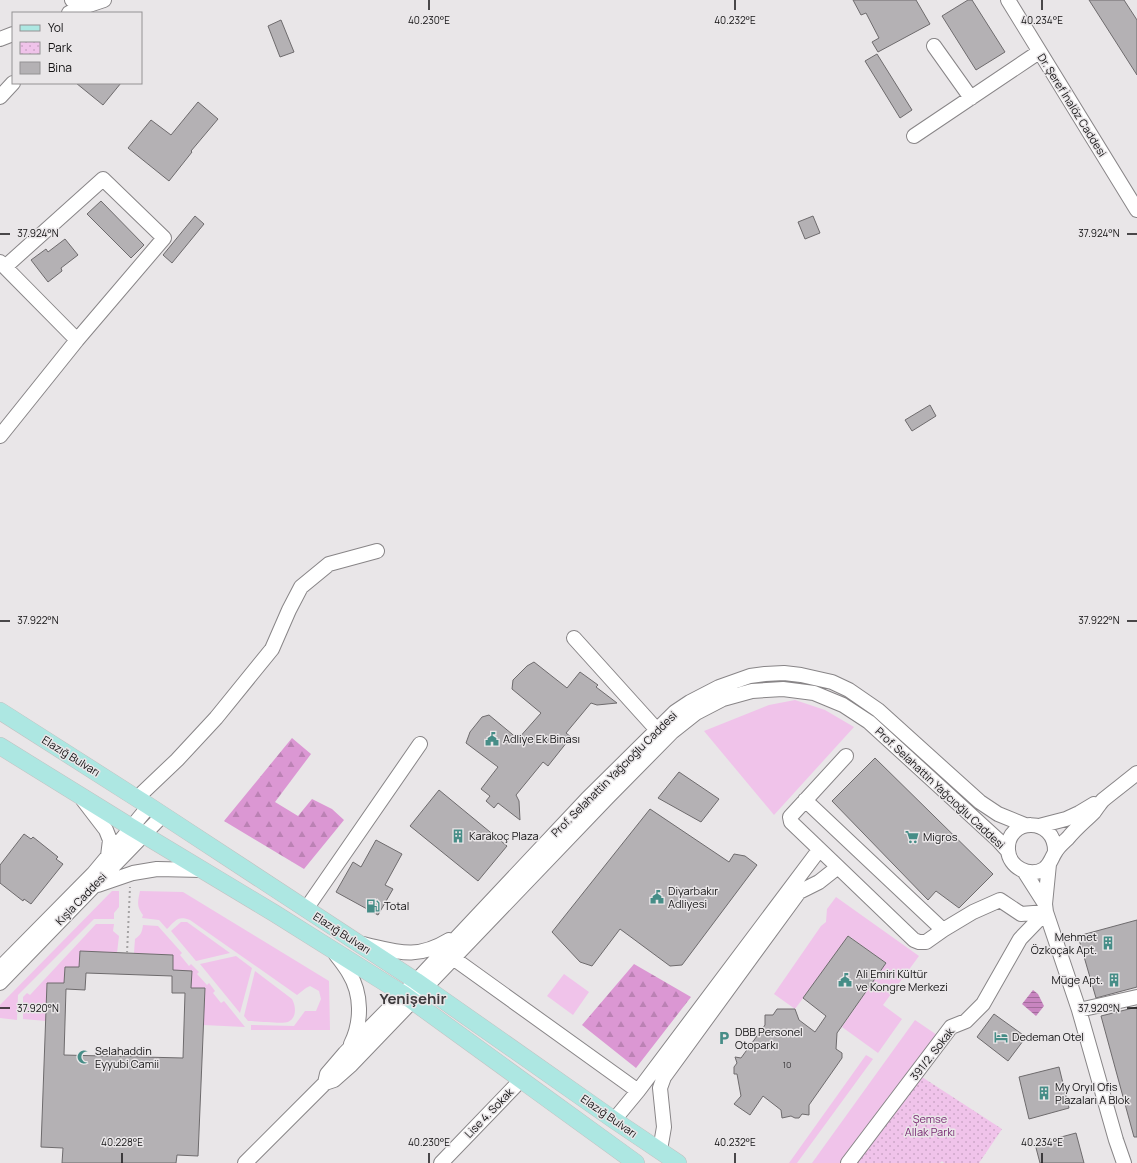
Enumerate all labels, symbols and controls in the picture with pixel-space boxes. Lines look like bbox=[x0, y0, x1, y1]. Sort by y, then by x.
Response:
legend bbox=[12, 12, 142, 84]
text: 40.230°E bbox=[408, 13, 450, 27]
text: 40.232°E bbox=[714, 13, 756, 27]
text: 40.234°E bbox=[1021, 13, 1063, 27]
text: Yol bbox=[48, 19, 64, 36]
text: Park bbox=[48, 39, 73, 56]
street label: Dr. Şeref İnalöz Caddesi bbox=[1035, 50, 1110, 159]
text: Bina bbox=[48, 59, 72, 76]
text: 37.924°N bbox=[17, 226, 59, 240]
text: 37.924°N bbox=[1078, 226, 1120, 240]
text: 37.922°N bbox=[17, 613, 59, 627]
text: 37.922°N bbox=[1078, 613, 1120, 627]
street label: Prof. Selahattin Yağcıoğlu Caddesi bbox=[548, 708, 680, 840]
street label: Prof. Selahattin Yağcıoğlu Caddesi bbox=[872, 724, 1008, 852]
public building icon: Adliye Ek Binası bbox=[484, 731, 500, 747]
place label: Adliye Ek Binası bbox=[503, 731, 580, 746]
street label: Elazığ Bulvarı bbox=[39, 732, 103, 779]
building icon: Karakoç Plaza bbox=[450, 828, 466, 844]
place label: Karakoç Plaza bbox=[469, 828, 539, 843]
supermarket icon: Migros bbox=[904, 829, 920, 845]
place label: Migros bbox=[923, 829, 958, 844]
street label: Kışla Caddesi bbox=[52, 869, 109, 928]
place label: Diyarbakır Adliyesi bbox=[668, 883, 718, 911]
public building icon: Diyarbakır Adliyesi bbox=[649, 889, 665, 905]
fuel station icon: Total bbox=[365, 898, 381, 914]
place label: Total bbox=[384, 898, 409, 913]
street label: Elazığ Bulvarı bbox=[311, 908, 374, 957]
place label: Mehmet Özkoçak Apt. bbox=[1031, 929, 1097, 957]
building icon: Mehmet Özkoçak Apt. bbox=[1100, 935, 1116, 951]
place label: Ali Emiri Kültür ve Kongre Merkezi bbox=[856, 966, 948, 994]
public building icon: Ali Emiri Kültür ve Kongre Merkezi bbox=[837, 972, 853, 988]
place label: Müge Apt. bbox=[1051, 972, 1103, 987]
building icon: Müge Apt. bbox=[1106, 972, 1122, 988]
district label: Yenişehir bbox=[379, 988, 447, 1009]
text: 37.920°N bbox=[17, 1001, 59, 1015]
text: 37.920°N bbox=[1078, 1001, 1120, 1015]
place label: DBB Personel Otoparkı bbox=[735, 1024, 803, 1052]
street label: 391/2. Sokak bbox=[906, 1024, 957, 1083]
hotel icon: Dedeman Otel bbox=[993, 1029, 1009, 1045]
place label: Dedeman Otel bbox=[1012, 1029, 1084, 1044]
parking icon: DBB Personel Otoparkı bbox=[716, 1030, 732, 1046]
place label: Selahaddin Eyyubi Camii bbox=[95, 1043, 159, 1071]
mosque icon: Selahaddin Eyyubi Camii bbox=[76, 1049, 92, 1065]
house number: 10 bbox=[783, 1058, 792, 1071]
place label: My Oryıl Ofis Plazaları A Blok bbox=[1055, 1079, 1130, 1107]
street label: Lise 4. Sokak bbox=[461, 1084, 517, 1141]
building icon: My Oryıl Ofis Plazaları A Blok bbox=[1036, 1085, 1052, 1101]
street label: Elazığ Bulvarı bbox=[578, 1091, 641, 1141]
park label: Şemse Allak Parkı bbox=[905, 1111, 955, 1139]
text: 40.228°E bbox=[101, 1135, 143, 1149]
text: 40.230°E bbox=[408, 1135, 450, 1149]
text: 40.232°E bbox=[714, 1135, 756, 1149]
text: 40.234°E bbox=[1021, 1135, 1063, 1149]

